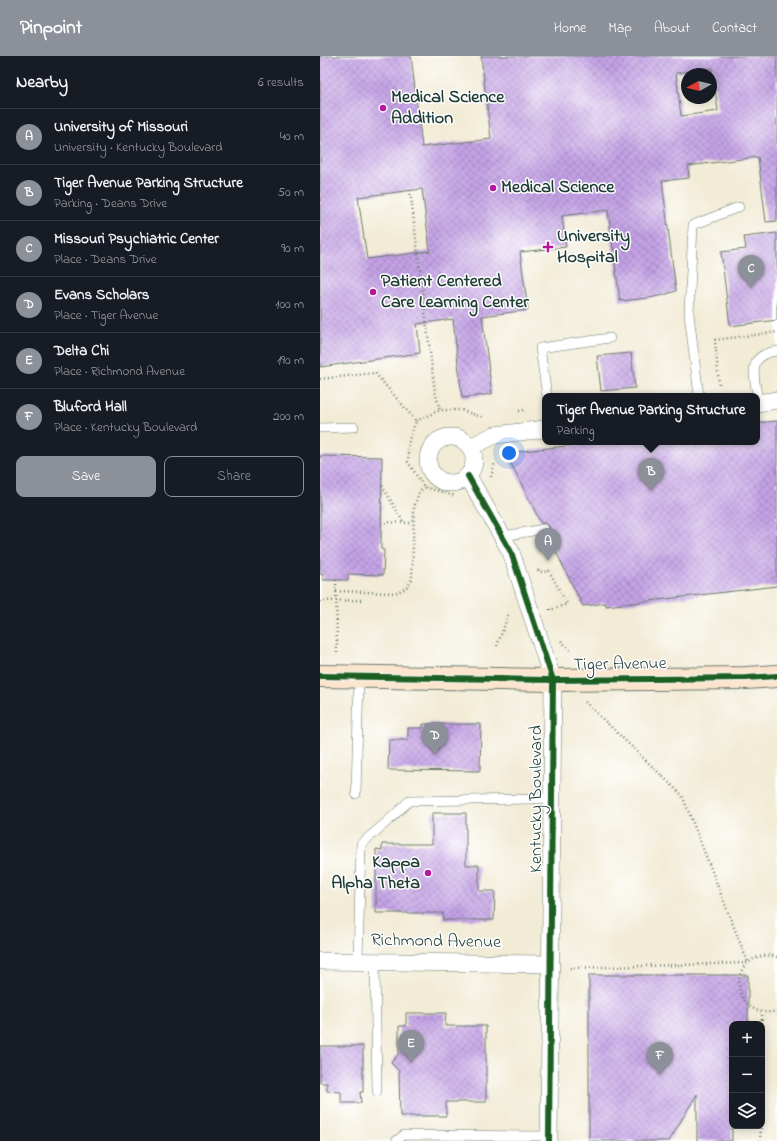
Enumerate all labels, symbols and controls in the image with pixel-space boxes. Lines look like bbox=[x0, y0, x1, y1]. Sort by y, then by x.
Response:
text: Pinpoint bbox=[20, 15, 82, 42]
text: Home bbox=[554, 18, 586, 39]
text: Map bbox=[608, 18, 632, 39]
text: About bbox=[654, 18, 690, 39]
text: Contact bbox=[712, 18, 757, 39]
north arrow bbox=[681, 68, 717, 104]
text: Nearby bbox=[16, 70, 68, 95]
text: 6 results bbox=[258, 73, 304, 92]
place label: Medical Science Addition bbox=[391, 85, 505, 132]
marker: Medical Science Addition bbox=[378, 103, 388, 113]
text: University of Missouri bbox=[54, 116, 188, 138]
text: A bbox=[25, 127, 33, 146]
text: 40 m bbox=[280, 127, 304, 146]
text: University · Kentucky Boulevard bbox=[54, 138, 223, 157]
text: Tiger Avenue Parking Structure bbox=[54, 172, 243, 194]
place label: Medical Science bbox=[501, 175, 615, 201]
text: B bbox=[25, 183, 33, 202]
text: 50 m bbox=[278, 183, 304, 202]
marker: Medical Science bbox=[488, 183, 498, 193]
text: Parking · Deans Drive bbox=[54, 194, 167, 213]
place label: University Hospital bbox=[557, 224, 630, 271]
text: Missouri Psychiatric Center bbox=[54, 228, 219, 250]
text: C bbox=[25, 239, 33, 258]
text: 90 m bbox=[281, 239, 304, 258]
marker: University Hospital bbox=[542, 241, 554, 253]
text: Place · Deans Drive bbox=[54, 250, 157, 269]
pin: C bbox=[738, 255, 764, 288]
place label: Patient Centered Care Learning Center bbox=[381, 269, 529, 317]
text: Evans Scholars bbox=[54, 284, 149, 306]
marker: Patient Centered Care Learning Center bbox=[368, 287, 378, 297]
text: D bbox=[24, 295, 34, 314]
text: 100 m bbox=[275, 295, 304, 314]
text: Place · Tiger Avenue bbox=[54, 306, 158, 325]
text: Delta Chi bbox=[54, 340, 109, 362]
text: E bbox=[25, 351, 33, 370]
text: 190 m bbox=[277, 351, 304, 370]
text: Place · Richmond Avenue bbox=[54, 362, 185, 381]
popup bbox=[542, 393, 760, 445]
text: Bluford Hall bbox=[54, 396, 127, 418]
text: Tiger Avenue Parking Structure bbox=[557, 399, 745, 421]
text: F bbox=[25, 407, 33, 426]
text: 200 m bbox=[273, 407, 304, 426]
text: Place · Kentucky Boulevard bbox=[54, 418, 197, 437]
text: Parking bbox=[557, 421, 595, 440]
your location bbox=[499, 443, 519, 463]
button: Save bbox=[16, 456, 156, 497]
button: Share bbox=[164, 456, 304, 497]
pin: B bbox=[638, 458, 664, 491]
pin: A bbox=[535, 528, 561, 561]
street label: Tiger Avenue bbox=[573, 651, 668, 680]
pin: D bbox=[422, 722, 448, 755]
street label: Kentucky Boulevard bbox=[524, 725, 550, 873]
place label: Kappa Alpha Theta bbox=[331, 850, 420, 897]
marker: Kappa Alpha Theta bbox=[423, 868, 433, 878]
street label: Richmond Avenue bbox=[371, 928, 502, 956]
map controls bbox=[729, 1021, 765, 1129]
button: + bbox=[729, 1021, 765, 1057]
pin: E bbox=[398, 1030, 424, 1063]
pin: F bbox=[647, 1042, 673, 1075]
button: − bbox=[729, 1057, 765, 1093]
button: layers bbox=[729, 1093, 765, 1129]

